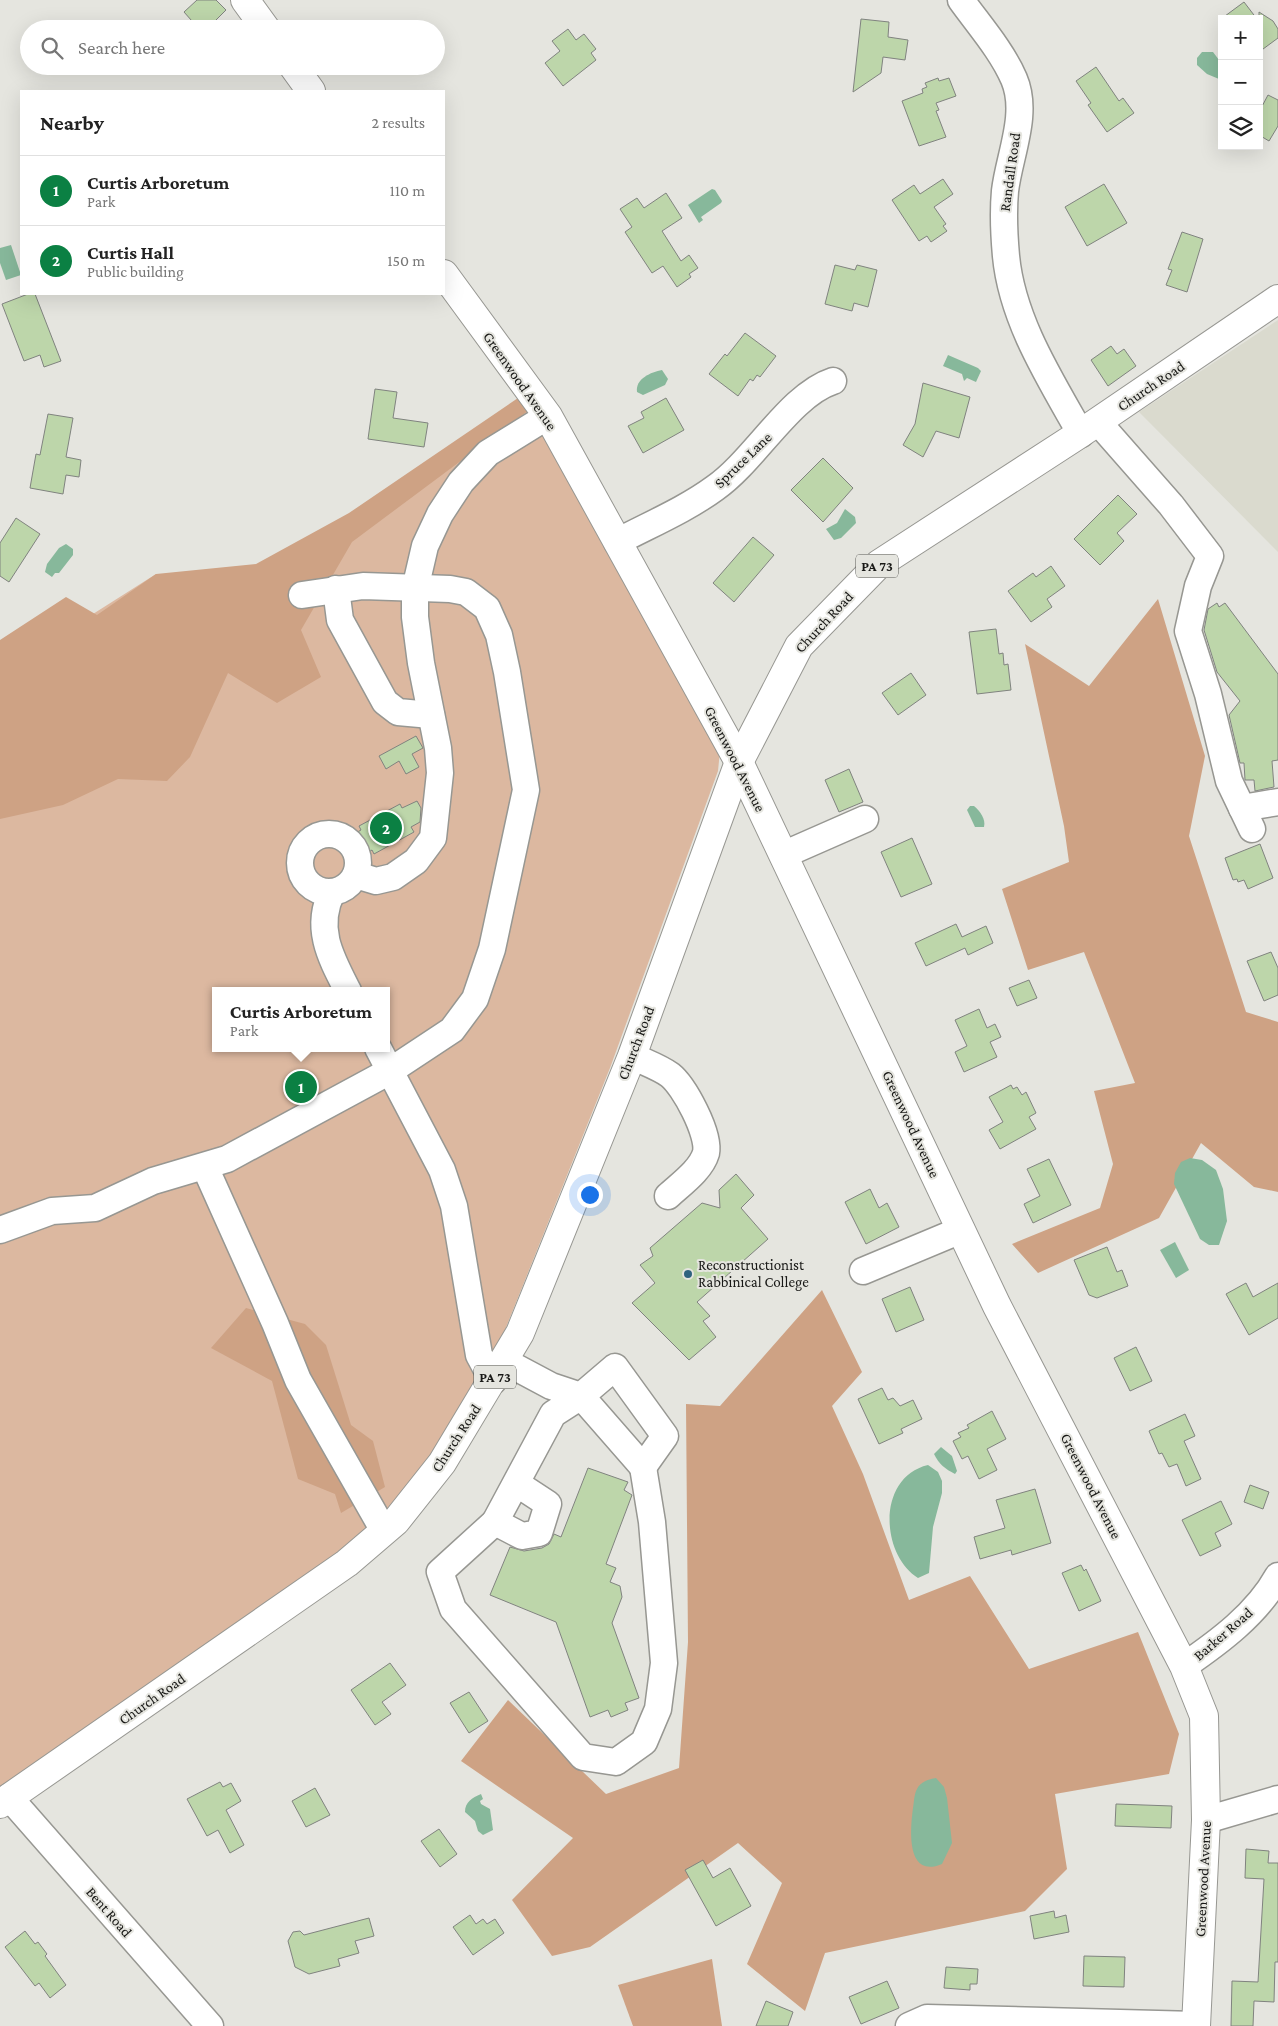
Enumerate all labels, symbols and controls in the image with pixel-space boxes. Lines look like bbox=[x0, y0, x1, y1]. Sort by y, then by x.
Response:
map controls bbox=[1218, 15, 1263, 150]
button: + bbox=[1218, 15, 1263, 60]
search box bbox=[20, 20, 445, 75]
icon: search bbox=[38, 34, 66, 62]
text: Search here bbox=[78, 37, 165, 58]
button: − bbox=[1218, 60, 1263, 105]
button: layers bbox=[1218, 105, 1263, 150]
text: Nearby bbox=[40, 111, 104, 135]
text: 2 results bbox=[372, 114, 425, 131]
street label: Randall Road bbox=[997, 132, 1023, 212]
text: Curtis Arboretum bbox=[87, 172, 229, 193]
text: 1 bbox=[53, 182, 59, 199]
text: 110 m bbox=[389, 182, 425, 199]
text: Park bbox=[87, 193, 115, 210]
text: Curtis Hall bbox=[87, 242, 174, 263]
text: 2 bbox=[52, 252, 60, 269]
text: 150 m bbox=[387, 252, 425, 269]
text: Public building bbox=[87, 263, 184, 280]
street label: Greenwood Avenue bbox=[480, 329, 560, 434]
street label: Church Road bbox=[1114, 358, 1188, 414]
street label: Spruce Lane bbox=[711, 429, 776, 492]
road number: PA 73 bbox=[856, 554, 898, 578]
street label: Church Road bbox=[792, 588, 856, 656]
street label: Greenwood Avenue bbox=[701, 704, 769, 815]
pin: 2 bbox=[370, 809, 402, 847]
popup bbox=[212, 987, 390, 1052]
text: Curtis Arboretum bbox=[230, 1001, 372, 1022]
street label: Church Road bbox=[615, 1004, 657, 1082]
text: Park bbox=[230, 1022, 258, 1039]
pin: 1 bbox=[285, 1068, 317, 1106]
street label: Greenwood Avenue bbox=[879, 1068, 943, 1180]
your location bbox=[577, 1182, 603, 1208]
place label: Reconstructionist Rabbinical College bbox=[698, 1257, 809, 1291]
marker: Reconstructionist Rabbinical College bbox=[682, 1268, 694, 1280]
road number: PA 73 bbox=[474, 1365, 516, 1388]
street label: Church Road bbox=[428, 1401, 484, 1475]
street label: Greenwood Avenue bbox=[1057, 1431, 1125, 1542]
street label: Barker Road bbox=[1190, 1604, 1256, 1664]
street label: Church Road bbox=[116, 1670, 188, 1728]
street label: Greenwood Avenue bbox=[1192, 1820, 1214, 1938]
street label: Bent Road bbox=[83, 1884, 135, 1940]

